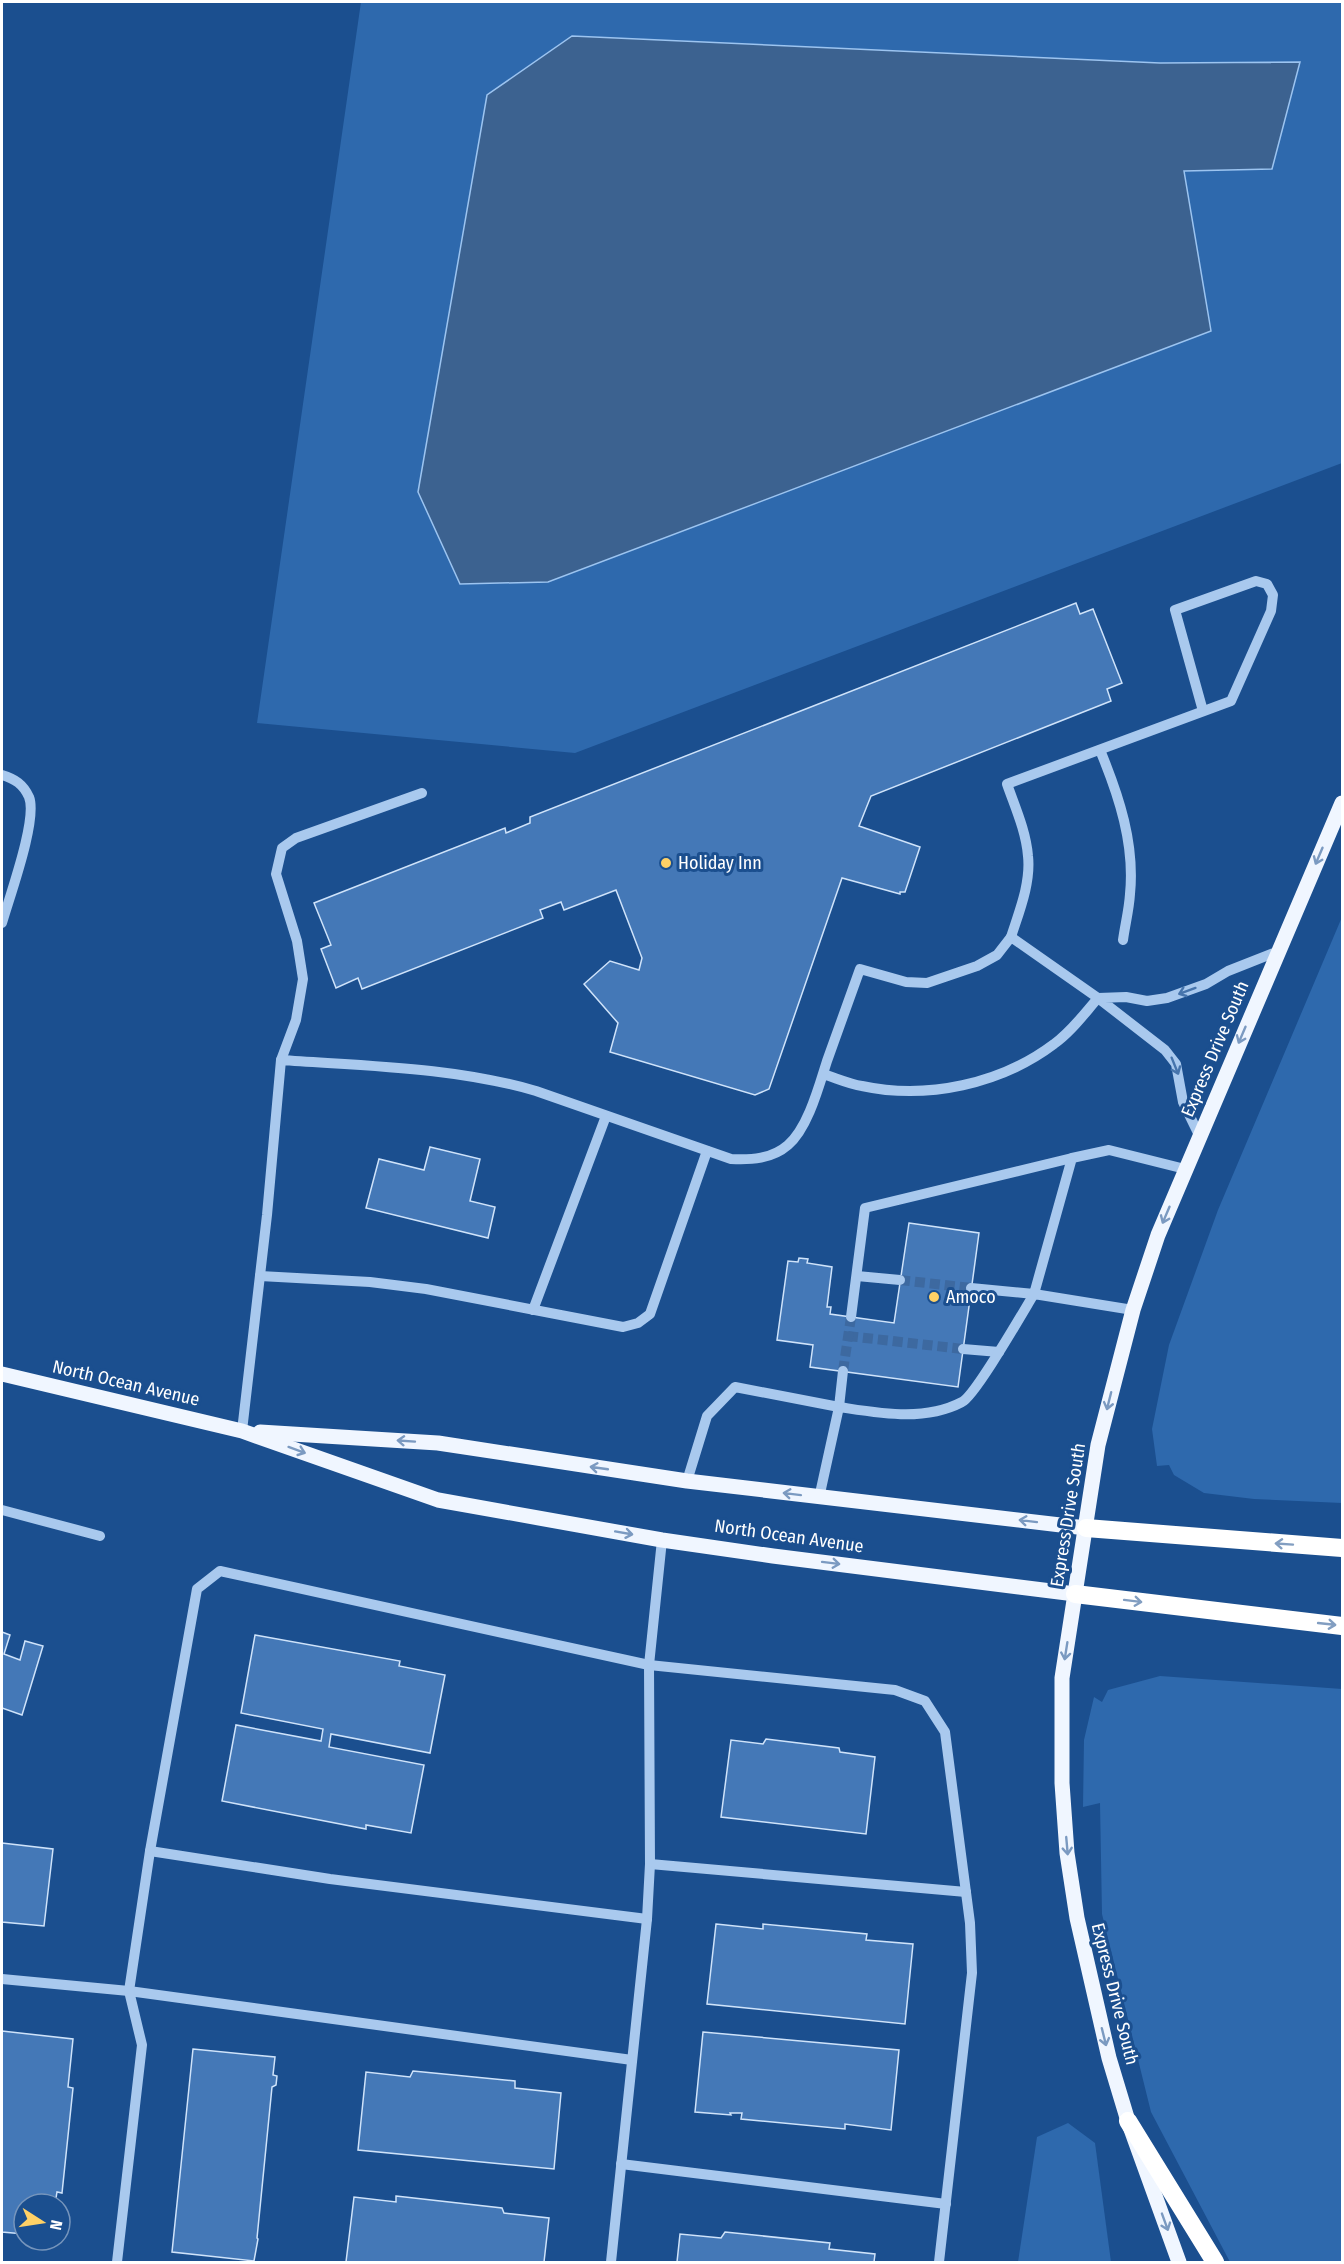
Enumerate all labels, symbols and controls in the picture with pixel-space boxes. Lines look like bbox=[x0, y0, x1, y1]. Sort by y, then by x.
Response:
one-way arrow bbox=[1313, 847, 1324, 865]
place label: Holiday Inn bbox=[678, 852, 762, 874]
marker: Holiday Inn bbox=[659, 856, 673, 870]
street label: Express Drive South bbox=[1176, 978, 1254, 1120]
one-way arrow bbox=[1178, 987, 1197, 998]
one-way arrow bbox=[1236, 1026, 1247, 1044]
one-way arrow bbox=[1170, 1057, 1181, 1075]
one-way arrow bbox=[1160, 1205, 1171, 1224]
place label: Amoco bbox=[946, 1286, 996, 1308]
marker: Amoco bbox=[927, 1290, 941, 1304]
street label: North Ocean Avenue bbox=[50, 1355, 202, 1411]
one-way arrow bbox=[1103, 1392, 1115, 1411]
one-way arrow bbox=[396, 1436, 416, 1447]
street label: Express Drive South bbox=[1046, 1441, 1090, 1589]
one-way arrow bbox=[287, 1446, 306, 1457]
one-way arrow bbox=[590, 1462, 609, 1473]
one-way arrow bbox=[783, 1488, 803, 1499]
street label: North Ocean Avenue bbox=[713, 1515, 865, 1557]
one-way arrow bbox=[1018, 1515, 1038, 1526]
one-way arrow bbox=[614, 1528, 633, 1539]
one-way arrow bbox=[1275, 1538, 1295, 1549]
one-way arrow bbox=[820, 1558, 840, 1569]
one-way arrow bbox=[1123, 1596, 1142, 1607]
one-way arrow bbox=[1316, 1619, 1336, 1630]
one-way arrow bbox=[1060, 1641, 1071, 1661]
one-way arrow bbox=[1062, 1835, 1073, 1855]
street label: Express Drive South bbox=[1087, 1921, 1143, 2067]
one-way arrow bbox=[1098, 2027, 1110, 2046]
north arrow bbox=[12, 2192, 72, 2252]
one-way arrow bbox=[1160, 2212, 1171, 2231]
text: N bbox=[46, 2218, 66, 2232]

